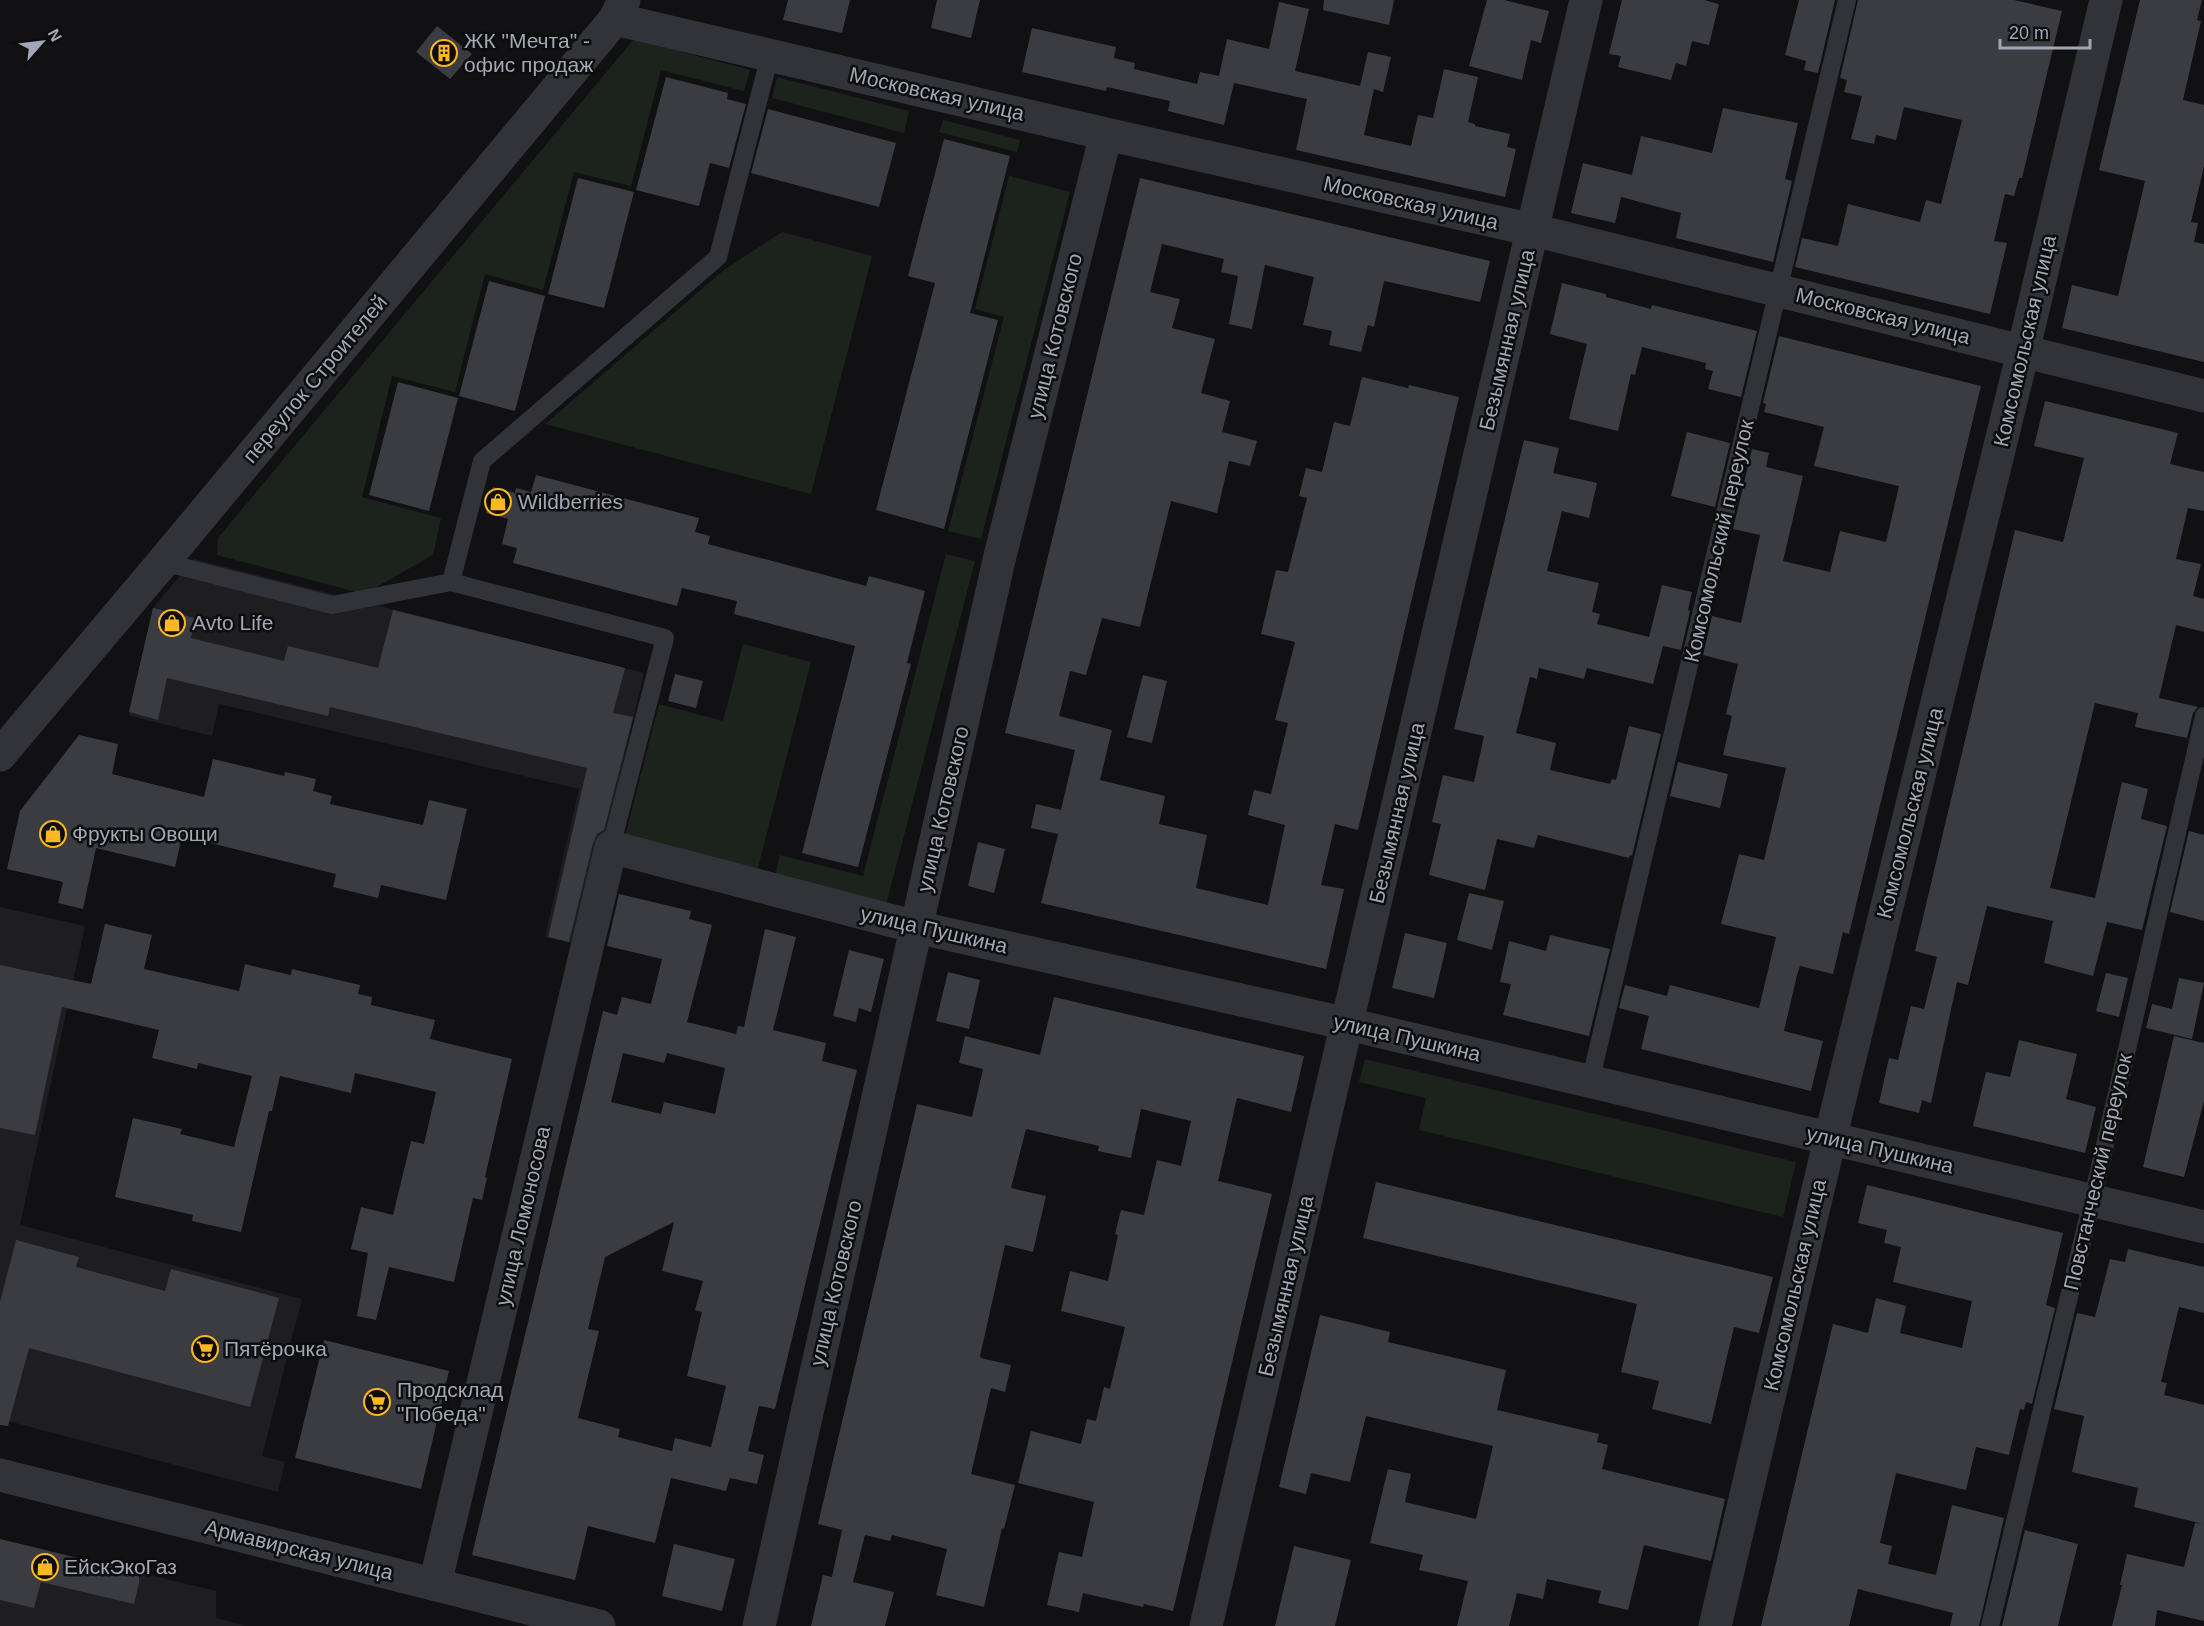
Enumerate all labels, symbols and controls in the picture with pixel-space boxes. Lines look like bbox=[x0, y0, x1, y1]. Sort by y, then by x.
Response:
north arrow bbox=[12, 12, 72, 72]
scale bar bbox=[2000, 12, 2090, 50]
text: 20 m bbox=[2009, 23, 2049, 43]
text: N bbox=[45, 26, 65, 44]
place label: ЖК "Мечта" - офис продаж bbox=[464, 29, 593, 76]
building icon: ЖК "Мечта" - офис продаж bbox=[429, 38, 459, 68]
street label: Московская улица bbox=[847, 62, 1027, 125]
street label: Московская улица bbox=[1321, 171, 1501, 234]
street label: Комсомольская улица bbox=[1989, 233, 2060, 449]
street label: Безымянная улица bbox=[1474, 247, 1539, 433]
street label: улица Котовского bbox=[1023, 251, 1086, 421]
street label: Московская улица bbox=[1794, 283, 1973, 348]
street label: переулок Строителей bbox=[238, 290, 391, 467]
street label: Комсомольский переулок bbox=[1679, 417, 1758, 664]
shop icon: Wildberries bbox=[483, 487, 513, 517]
place label: Wildberries bbox=[518, 490, 623, 513]
shop icon: Avto Life bbox=[157, 608, 187, 638]
place label: Avto Life bbox=[192, 611, 273, 634]
street label: Комсомольская улица bbox=[1872, 705, 1947, 921]
street label: Безымянная улица bbox=[1364, 720, 1429, 906]
street label: улица Котовского bbox=[912, 724, 973, 894]
shop icon: Фрукты Овощи bbox=[38, 819, 68, 849]
place label: Фрукты Овощи bbox=[72, 822, 218, 845]
street label: улица Пушкина bbox=[858, 901, 1010, 958]
street label: улица Пушкина bbox=[1331, 1009, 1483, 1066]
street label: Повстанческий переулок bbox=[2059, 1051, 2136, 1292]
street label: улица Пушкина bbox=[1804, 1121, 1956, 1178]
street label: улица Ломоносова bbox=[491, 1124, 554, 1308]
street label: Комсомольская улица bbox=[1759, 1177, 1830, 1393]
street label: Безымянная улица bbox=[1253, 1193, 1318, 1379]
street label: улица Котовского bbox=[805, 1198, 866, 1368]
supermarket icon: Пятёрочка bbox=[190, 1334, 220, 1364]
place label: Пятёрочка bbox=[224, 1337, 327, 1360]
place label: Продсклад "Победа" bbox=[397, 1378, 503, 1425]
supermarket icon: Продсклад "Победа" bbox=[362, 1387, 392, 1417]
street label: Армавирская улица bbox=[203, 1515, 396, 1584]
shop icon: ЕйскЭкоГаз bbox=[30, 1552, 60, 1582]
place label: ЕйскЭкоГаз bbox=[64, 1555, 177, 1578]

